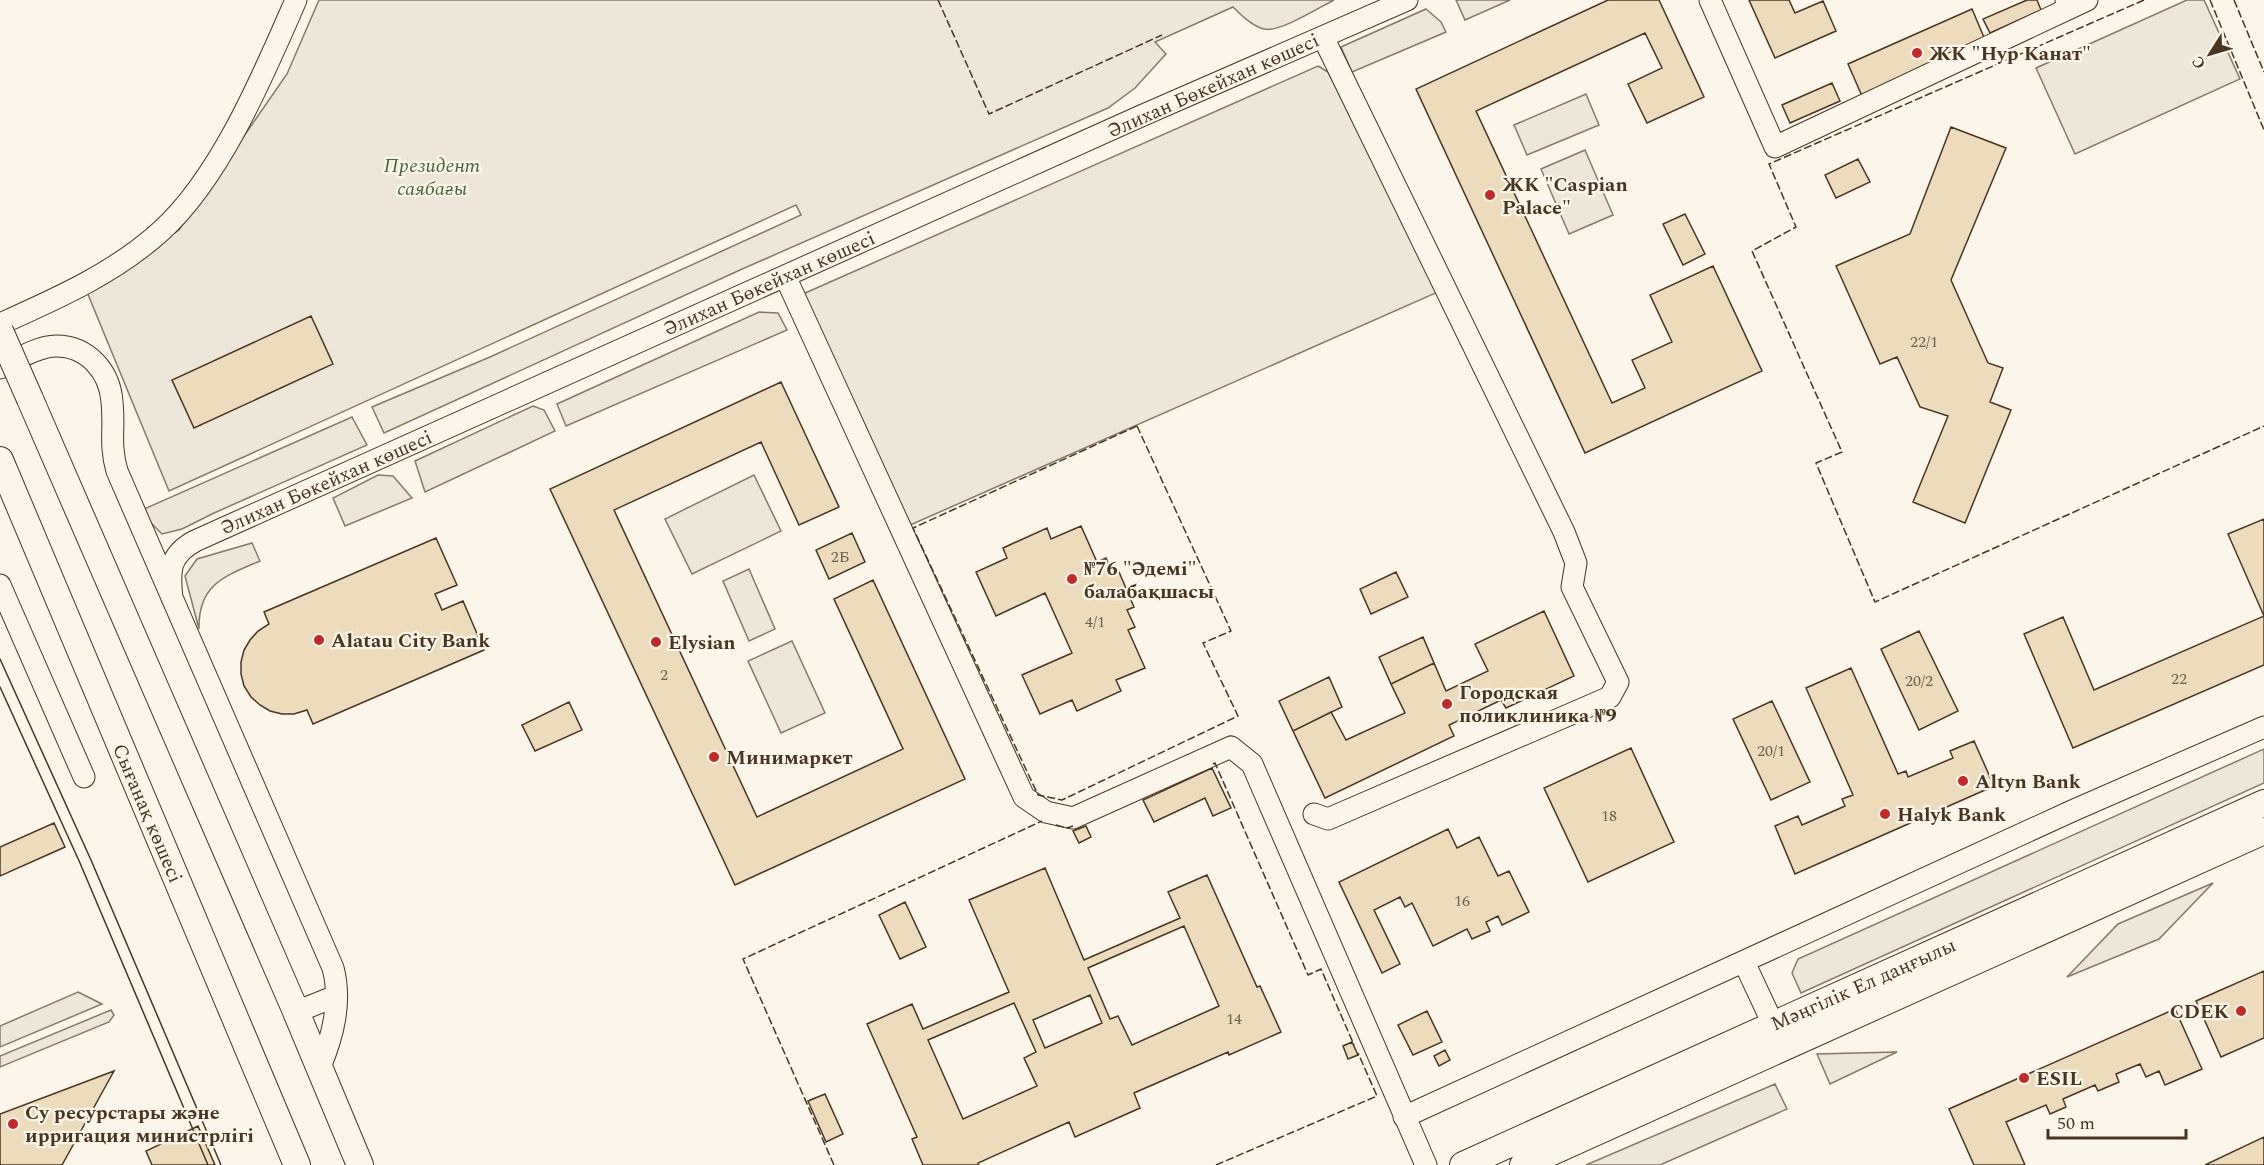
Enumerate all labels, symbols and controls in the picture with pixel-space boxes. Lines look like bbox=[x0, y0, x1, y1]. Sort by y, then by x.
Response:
north arrow bbox=[2180, 24, 2240, 84]
street label: Әлихан Бөкейхан көшесі bbox=[1103, 26, 1324, 146]
place label: ЖК "Нур Канат" bbox=[1929, 39, 2091, 69]
marker: ЖК "Нур Канат" bbox=[1910, 46, 1924, 60]
text: С bbox=[2186, 51, 2212, 74]
park label: Президент саябағы bbox=[384, 151, 481, 204]
place label: ЖК "Caspian Palace" bbox=[1502, 170, 1628, 223]
marker: ЖК "Caspian Palace" bbox=[1483, 188, 1497, 202]
street label: Әлихан Бөкейхан көшесі bbox=[659, 224, 880, 344]
house number: 22/1 bbox=[1910, 330, 1938, 354]
street label: Әлихан Бөкейхан көшесі bbox=[216, 423, 437, 543]
house number: 2Б bbox=[831, 545, 849, 569]
place label: №76 "Әдемі" балабақшасы bbox=[1084, 554, 1214, 607]
marker: №76 "Әдемі" балабақшасы bbox=[1065, 572, 1079, 586]
house number: 4/1 bbox=[1085, 610, 1105, 634]
place label: Alatau City Bank bbox=[331, 626, 490, 656]
place label: Elysian bbox=[668, 628, 736, 658]
marker: Alatau City Bank bbox=[312, 633, 326, 647]
marker: Elysian bbox=[649, 635, 663, 649]
house number: 2 bbox=[660, 663, 668, 687]
house number: 22 bbox=[2171, 667, 2187, 691]
house number: 20/2 bbox=[1905, 669, 1933, 693]
place label: Городская поликлиника №9 bbox=[1459, 678, 1617, 731]
marker: Городская поликлиника №9 bbox=[1440, 697, 1454, 711]
street label: Сығанақ көшесі bbox=[104, 739, 190, 888]
house number: 20/1 bbox=[1757, 739, 1785, 763]
place label: Минимаркет bbox=[726, 743, 853, 773]
marker: Минимаркет bbox=[707, 750, 721, 764]
place label: Altyn Bank bbox=[1975, 767, 2081, 797]
marker: Altyn Bank bbox=[1956, 774, 1970, 788]
place label: Halyk Bank bbox=[1897, 800, 2006, 830]
house number: 18 bbox=[1601, 804, 1617, 828]
marker: Halyk Bank bbox=[1878, 807, 1892, 821]
house number: 16 bbox=[1454, 889, 1470, 913]
street label: Мәңгілік Ел даңғылы bbox=[1766, 931, 1961, 1039]
place label: CDEK bbox=[2170, 997, 2230, 1027]
marker: CDEK bbox=[2234, 1004, 2248, 1018]
house number: 14 bbox=[1226, 1007, 1242, 1031]
place label: ESIL bbox=[2036, 1064, 2082, 1094]
marker: ESIL bbox=[2017, 1071, 2031, 1085]
place label: Су ресурстары және ирригация министрлігі bbox=[25, 1098, 254, 1151]
scale bar bbox=[2048, 1102, 2186, 1140]
text: 50 m bbox=[2057, 1110, 2095, 1137]
marker: Су ресурстары және ирригация министрлігі bbox=[6, 1117, 20, 1131]

